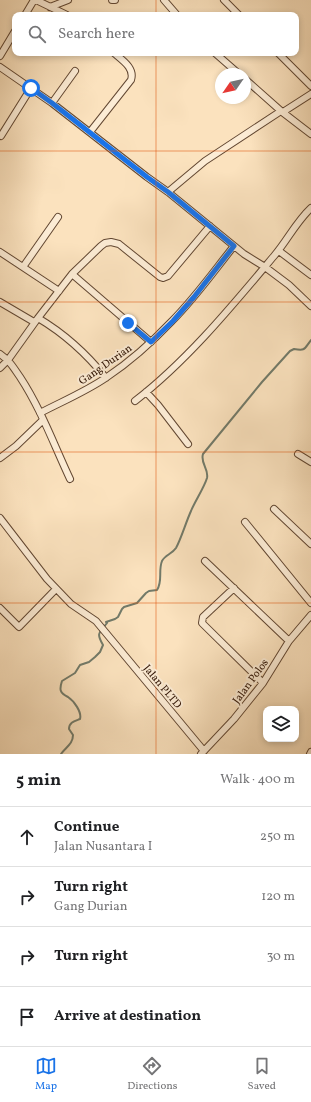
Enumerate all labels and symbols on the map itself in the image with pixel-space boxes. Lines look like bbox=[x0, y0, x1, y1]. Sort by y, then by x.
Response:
north arrow bbox=[215, 68, 251, 104]
route start bbox=[22, 79, 40, 97]
route end bbox=[119, 314, 137, 332]
street label: Gang Durian bbox=[76, 341, 136, 389]
street label: Jalan Polos bbox=[230, 656, 273, 707]
street label: Jalan PLTD bbox=[139, 662, 185, 712]

